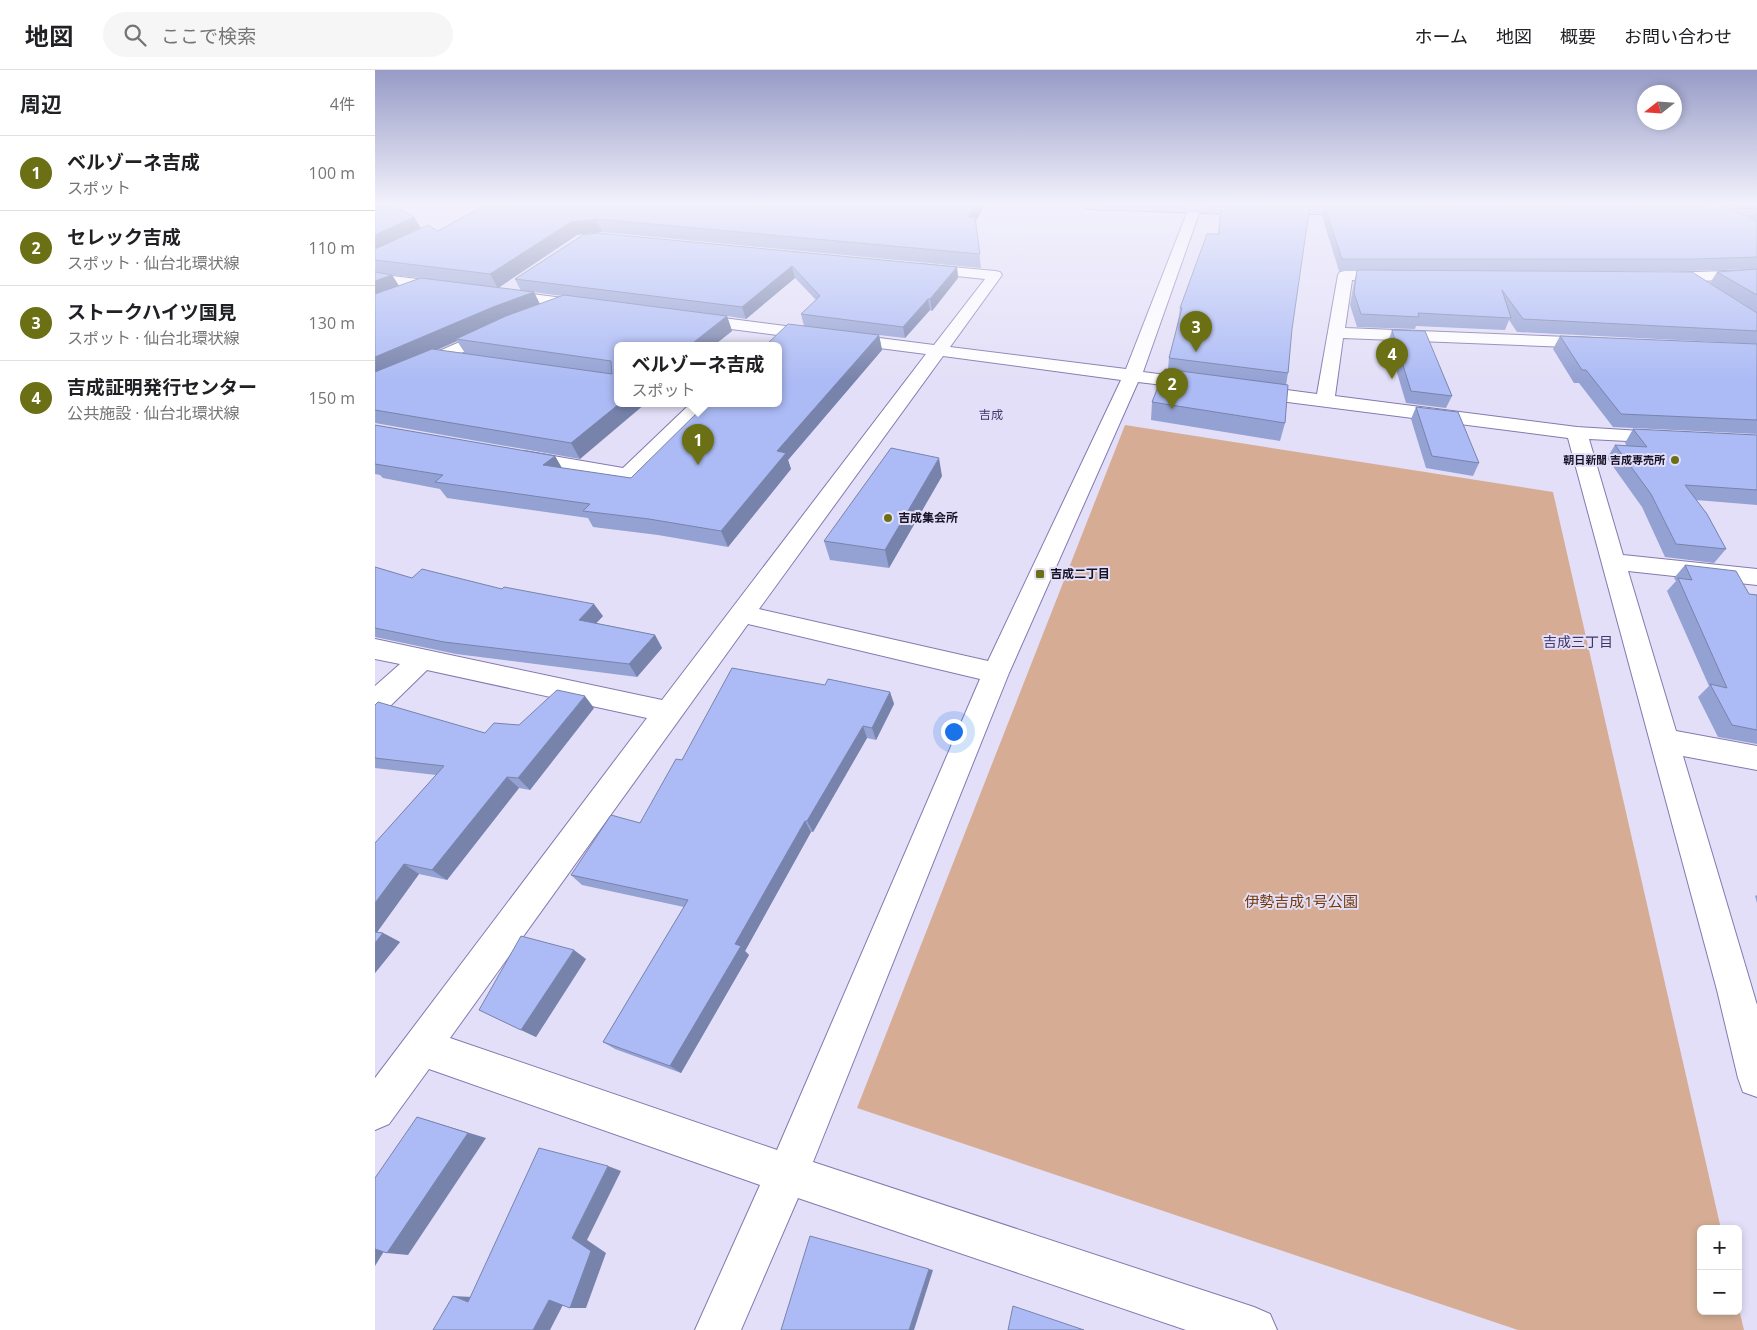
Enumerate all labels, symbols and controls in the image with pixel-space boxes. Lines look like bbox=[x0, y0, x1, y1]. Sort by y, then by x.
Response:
search box bbox=[103, 12, 453, 57]
text: 地図 bbox=[25, 19, 73, 52]
icon: search bbox=[121, 21, 149, 49]
text: ここで検索 bbox=[161, 23, 256, 49]
text: ホーム bbox=[1415, 24, 1468, 48]
text: 地図 bbox=[1496, 24, 1532, 48]
text: 概要 bbox=[1560, 24, 1596, 48]
text: お問い合わせ bbox=[1624, 24, 1732, 48]
north arrow bbox=[1637, 85, 1682, 130]
text: 周辺 bbox=[20, 90, 62, 118]
text: 4件 bbox=[330, 93, 355, 115]
text: ベルゾーネ吉成 bbox=[67, 149, 200, 175]
text: 1 bbox=[31, 162, 41, 184]
text: 100 m bbox=[309, 162, 355, 184]
text: スポット bbox=[67, 177, 131, 199]
text: セレック吉成 bbox=[67, 224, 181, 250]
text: 2 bbox=[31, 237, 41, 259]
text: 110 m bbox=[309, 237, 355, 259]
text: スポット · 仙台北環状線 bbox=[67, 252, 240, 274]
text: ストークハイツ国見 bbox=[67, 299, 237, 325]
pin: 3 bbox=[1180, 311, 1212, 352]
text: 3 bbox=[31, 312, 41, 334]
text: 130 m bbox=[309, 312, 355, 334]
text: スポット · 仙台北環状線 bbox=[67, 327, 240, 349]
pin: 4 bbox=[1376, 338, 1408, 379]
popup bbox=[614, 342, 782, 407]
text: ベルゾーネ吉成 bbox=[631, 351, 765, 377]
pin: 2 bbox=[1156, 368, 1188, 409]
text: 吉成証明発行センター bbox=[67, 374, 257, 400]
text: スポット bbox=[631, 379, 696, 401]
text: 4 bbox=[31, 387, 41, 409]
text: 150 m bbox=[309, 387, 355, 409]
text: 公共施設 · 仙台北環状線 bbox=[67, 402, 240, 424]
district label: 吉成 bbox=[979, 406, 1003, 423]
pin: 1 bbox=[682, 424, 714, 465]
place label: 朝日新聞 吉成専売所 bbox=[1563, 452, 1665, 467]
marker: 朝日新聞 吉成専売所 bbox=[1669, 454, 1681, 466]
place label: 吉成集会所 bbox=[898, 509, 958, 526]
marker: 吉成集会所 bbox=[882, 512, 894, 524]
place label: 吉成二丁目 bbox=[1050, 565, 1110, 582]
marker: 吉成二丁目 bbox=[1034, 568, 1046, 580]
district label: 吉成三丁目 bbox=[1543, 632, 1613, 651]
your location bbox=[941, 719, 967, 745]
park label: 伊勢吉成1号公園 bbox=[1244, 891, 1358, 911]
map controls bbox=[1697, 1225, 1742, 1315]
button: + bbox=[1697, 1225, 1742, 1270]
button: − bbox=[1697, 1270, 1742, 1315]

